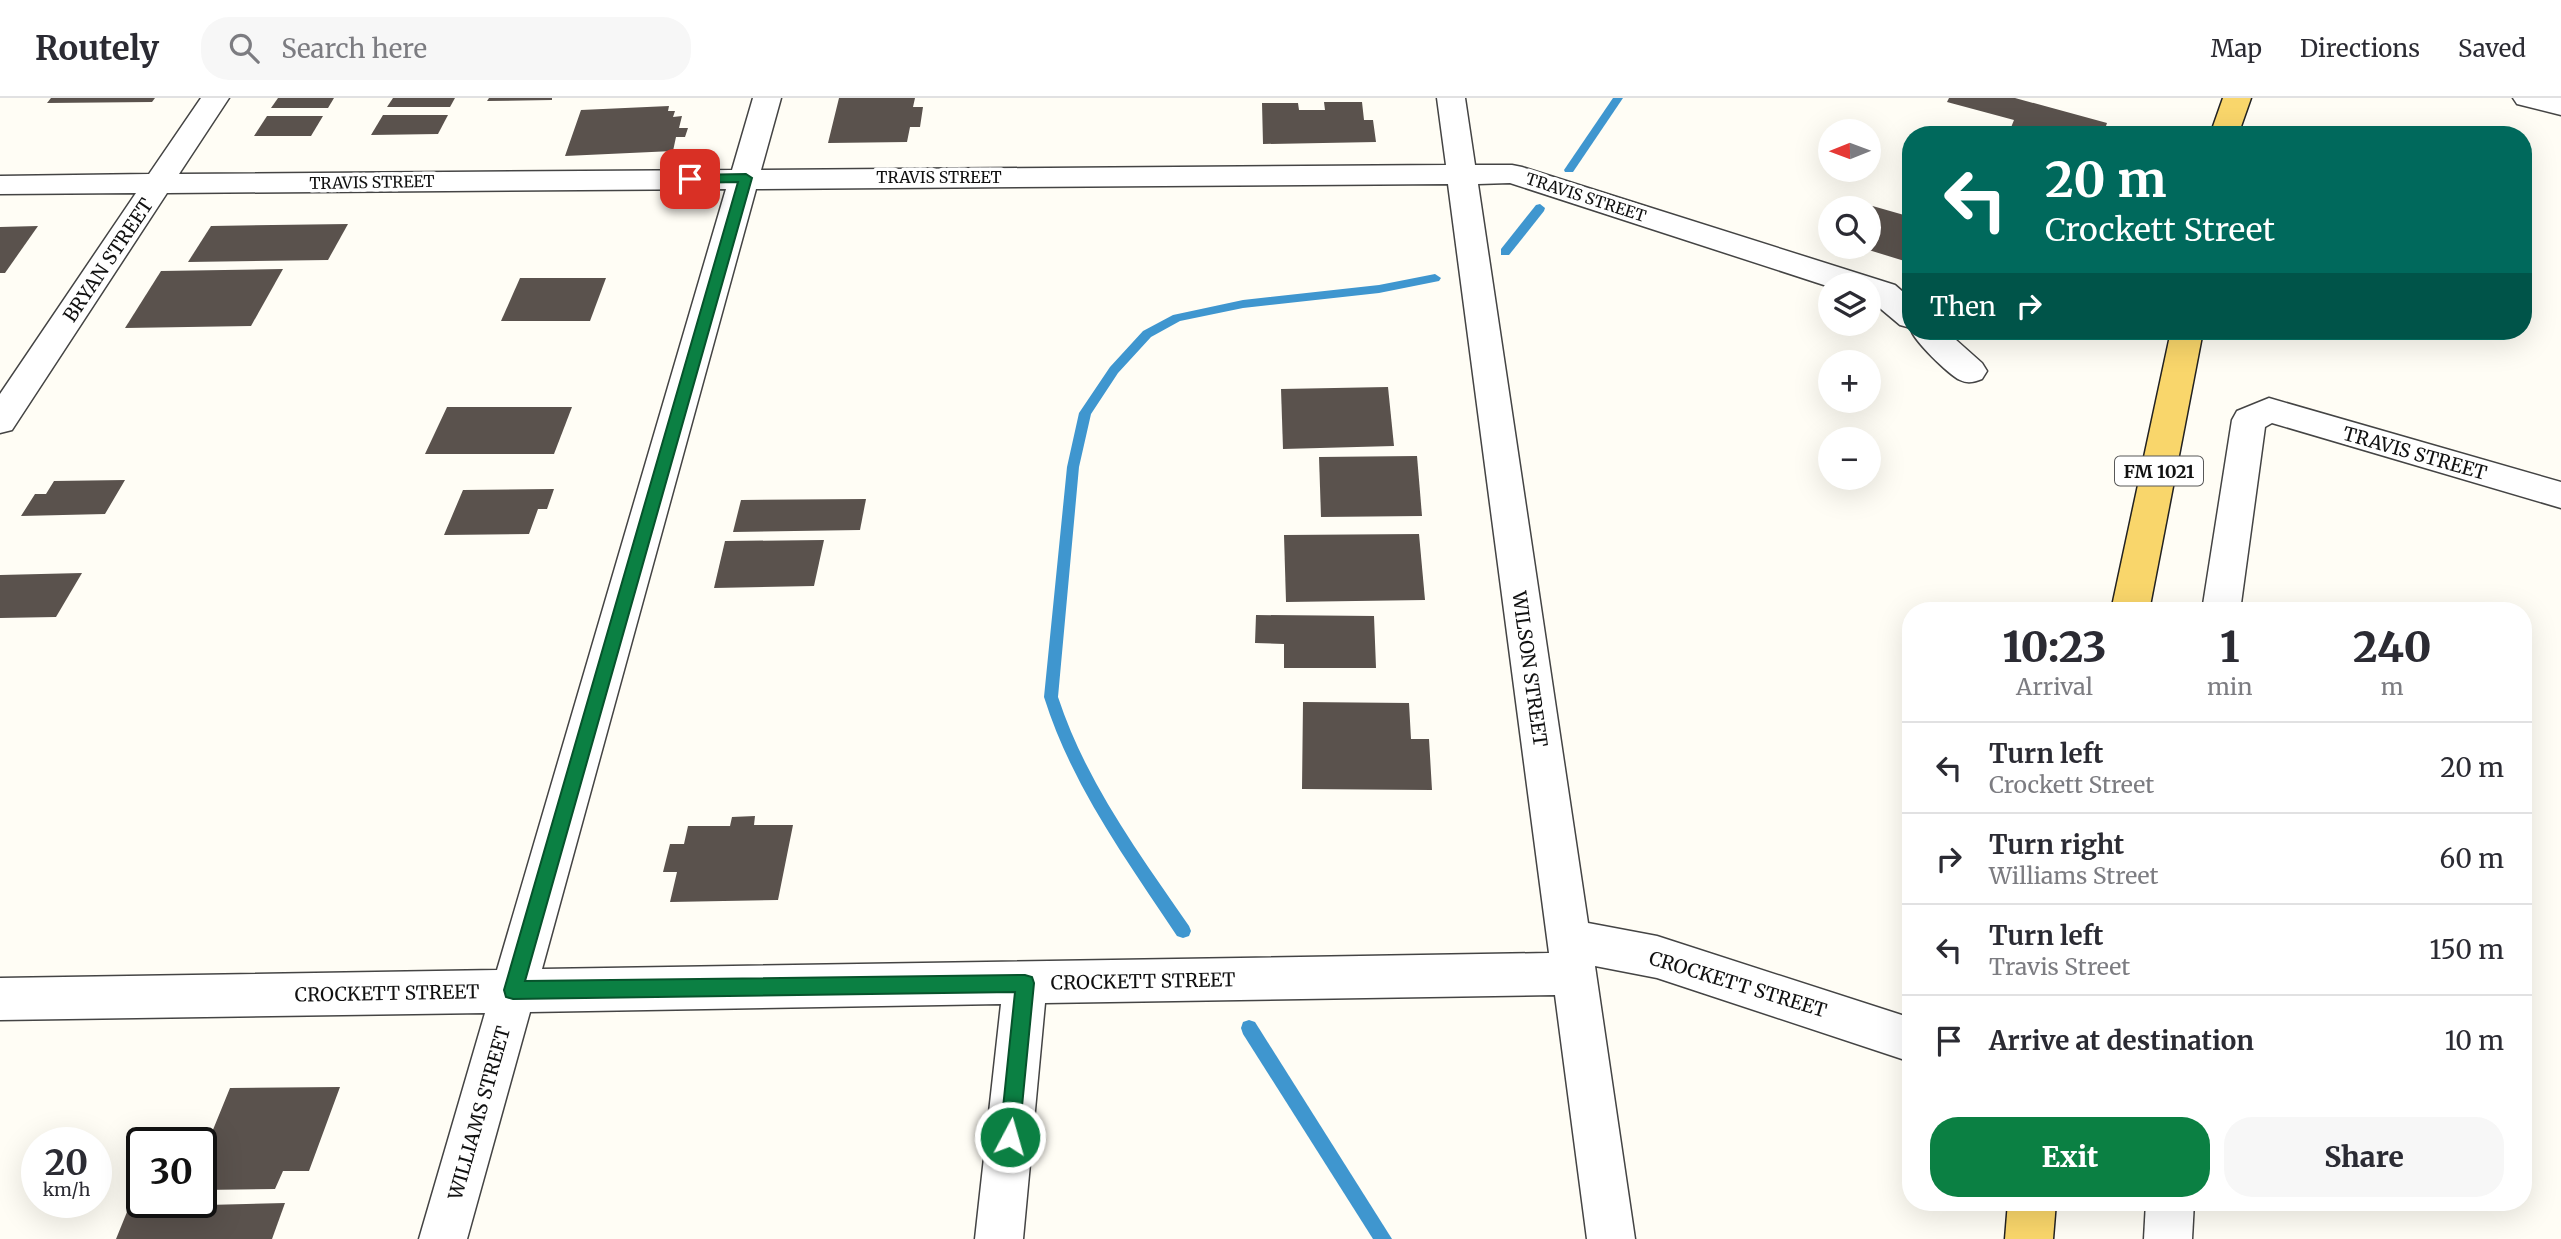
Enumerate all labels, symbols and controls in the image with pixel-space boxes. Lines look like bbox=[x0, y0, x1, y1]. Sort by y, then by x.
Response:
search box bbox=[201, 17, 691, 80]
text: Routely bbox=[35, 28, 159, 69]
icon: search bbox=[225, 29, 263, 67]
text: Search here bbox=[281, 32, 427, 65]
text: Map bbox=[2211, 33, 2262, 64]
text: Directions bbox=[2300, 33, 2420, 64]
text: Saved bbox=[2458, 33, 2526, 64]
north arrow bbox=[1818, 119, 1881, 182]
map controls bbox=[1818, 119, 1881, 490]
pin bbox=[660, 149, 720, 209]
text: 20 m bbox=[2045, 149, 2166, 210]
icon: left bbox=[1930, 154, 2021, 245]
icon: arrive bbox=[671, 160, 709, 198]
street label: TRAVIS STREET bbox=[876, 167, 1002, 187]
street label: TRAVIS STREET bbox=[1523, 168, 1649, 226]
street label: TRAVIS STREET bbox=[309, 171, 435, 193]
street label: BRYAN STREET bbox=[58, 194, 158, 326]
button: search bbox=[1818, 196, 1881, 259]
text: Crockett Street bbox=[2045, 210, 2275, 250]
button: layers bbox=[1818, 273, 1881, 336]
icon: right bbox=[2010, 287, 2048, 325]
text: Then bbox=[1930, 290, 1996, 323]
button: + bbox=[1818, 350, 1881, 413]
street label: TRAVIS STREET bbox=[2340, 421, 2490, 485]
button: − bbox=[1818, 427, 1881, 490]
road number: FM 1021 bbox=[2115, 456, 2203, 486]
street label: WILSON STREET bbox=[1507, 589, 1553, 748]
text: 10:23 bbox=[2003, 621, 2107, 673]
text: 1 bbox=[2220, 621, 2240, 673]
text: 240 bbox=[2353, 621, 2431, 673]
text: Arrival bbox=[2016, 672, 2093, 701]
text: min bbox=[2207, 672, 2253, 701]
text: m bbox=[2381, 672, 2404, 701]
text: Turn left bbox=[1989, 737, 2103, 770]
icon: left bbox=[1930, 749, 1968, 787]
text: 20 m bbox=[2440, 751, 2504, 784]
text: Crockett Street bbox=[1989, 770, 2154, 799]
text: Turn right bbox=[1989, 828, 2124, 861]
icon: right bbox=[1930, 840, 1968, 878]
text: 60 m bbox=[2440, 842, 2504, 875]
text: Williams Street bbox=[1989, 861, 2159, 890]
text: Turn left bbox=[1989, 919, 2103, 952]
icon: left bbox=[1930, 931, 1968, 969]
text: 150 m bbox=[2430, 933, 2504, 966]
street label: CROCKETT STREET bbox=[1646, 946, 1830, 1022]
text: Travis Street bbox=[1989, 952, 2130, 981]
street label: CROCKETT STREET bbox=[1051, 967, 1235, 995]
street label: CROCKETT STREET bbox=[295, 979, 479, 1007]
icon: arrive bbox=[1930, 1022, 1968, 1060]
street label: WILLIAMS STREET bbox=[442, 1023, 515, 1204]
text: Arrive at destination bbox=[1989, 1024, 2254, 1057]
text: 10 m bbox=[2445, 1024, 2504, 1057]
position arrow bbox=[973, 1100, 1047, 1174]
button: Exit bbox=[1930, 1117, 2210, 1197]
button: Share bbox=[2224, 1117, 2504, 1197]
speed limit sign: 30 bbox=[126, 1127, 217, 1218]
text: 20 bbox=[45, 1141, 88, 1185]
text: km/h bbox=[43, 1178, 90, 1201]

